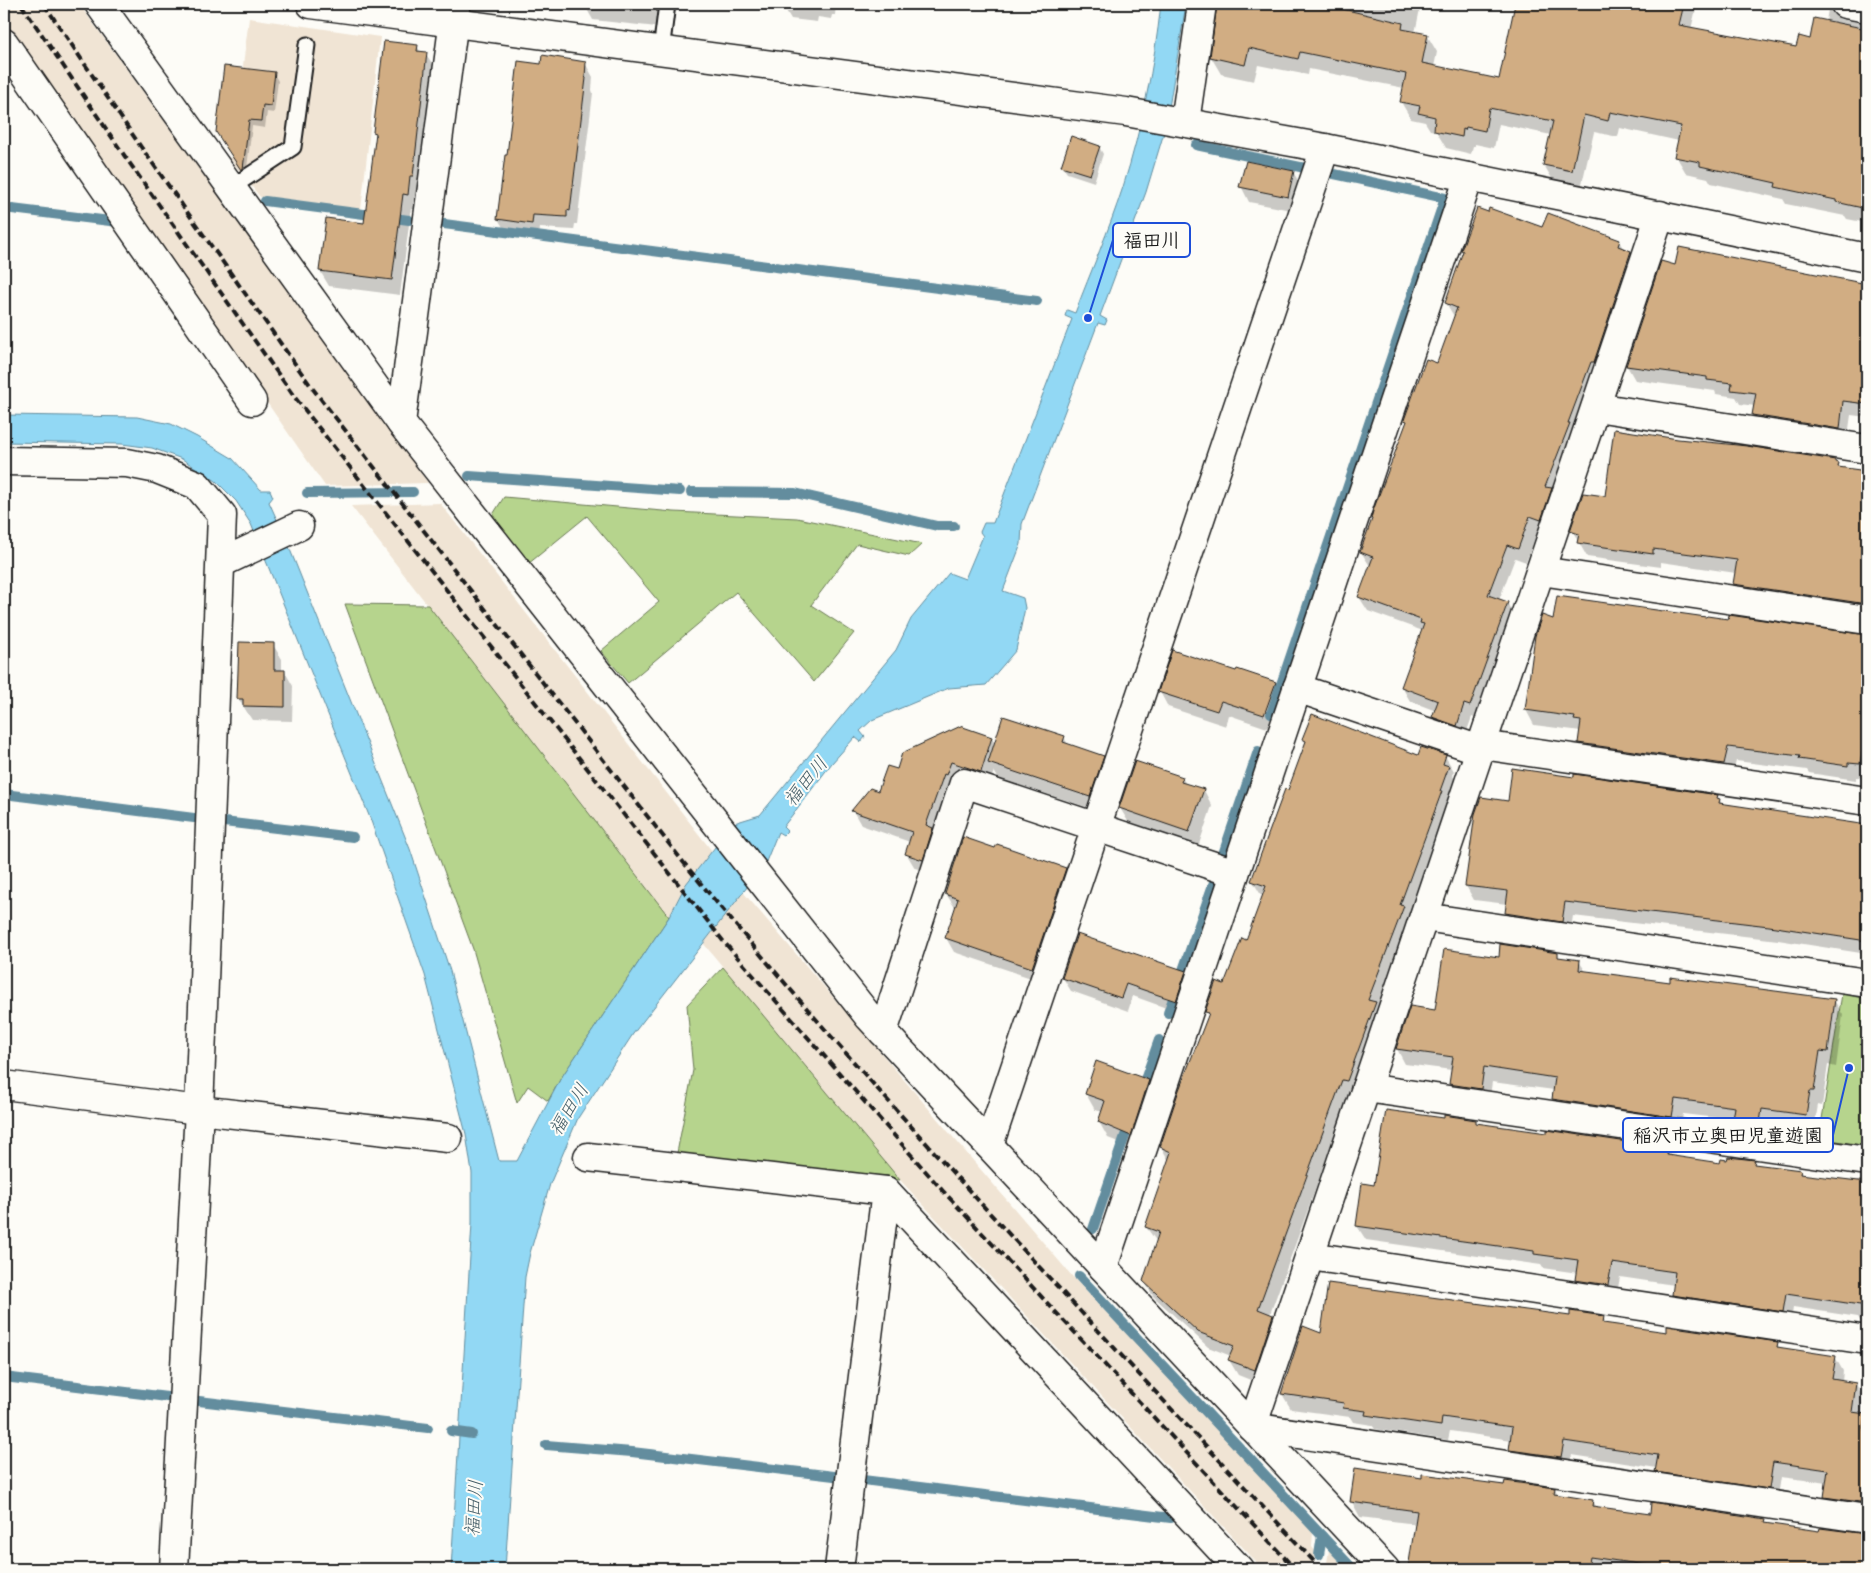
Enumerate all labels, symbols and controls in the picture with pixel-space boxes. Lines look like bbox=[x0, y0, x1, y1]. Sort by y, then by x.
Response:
callout: 福田川 bbox=[1113, 223, 1190, 257]
text: 福田川 bbox=[1123, 230, 1181, 252]
water label: 福田川 bbox=[779, 753, 832, 811]
water label: 福田川 bbox=[544, 1080, 593, 1140]
callout: 稲沢市立奥田児童遊園 bbox=[1623, 1118, 1833, 1152]
text: 稲沢市立奥田児童遊園 bbox=[1633, 1125, 1823, 1147]
water label: 福田川 bbox=[461, 1479, 487, 1537]

